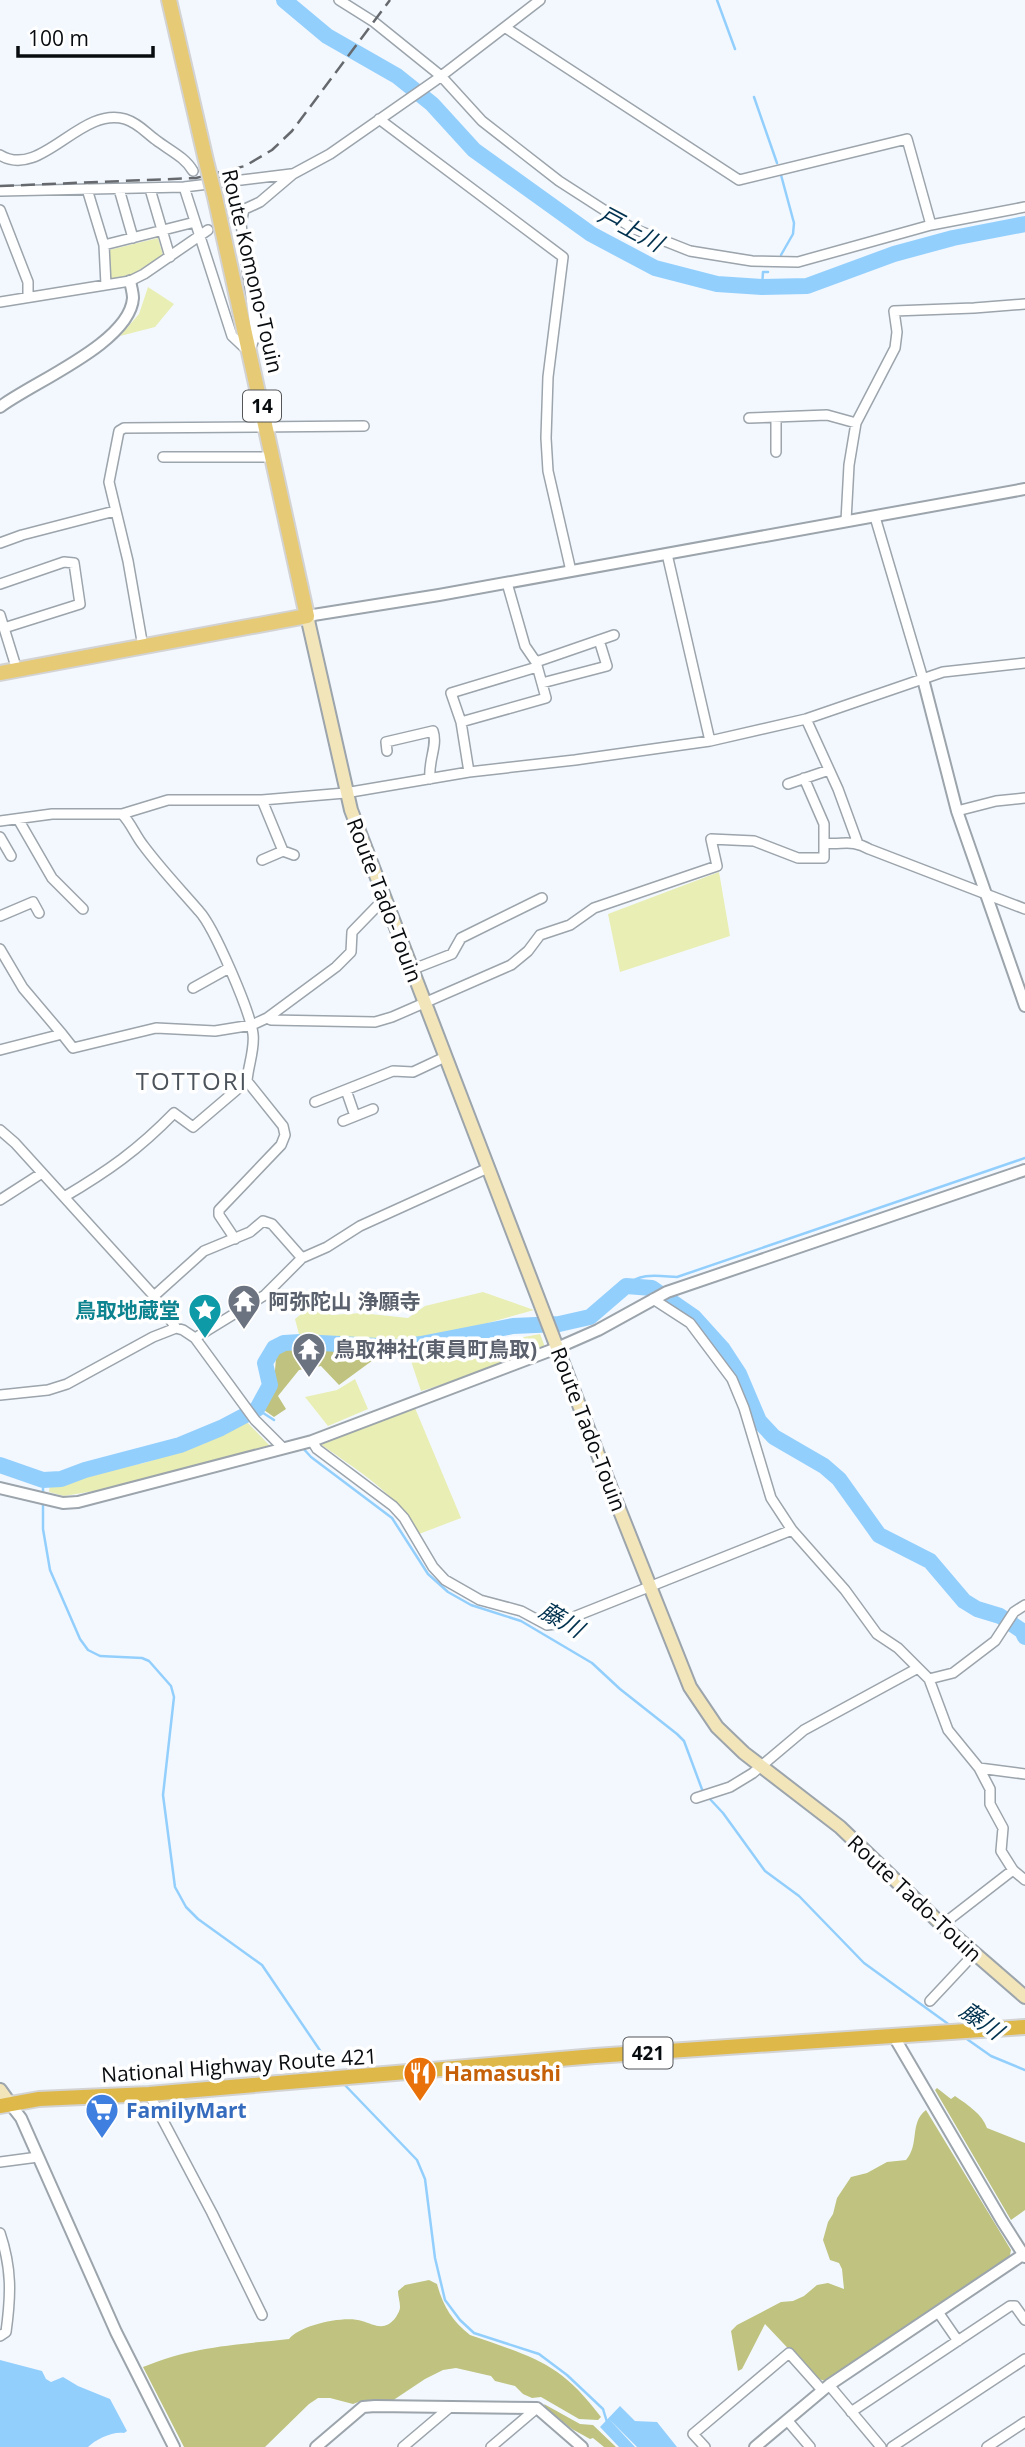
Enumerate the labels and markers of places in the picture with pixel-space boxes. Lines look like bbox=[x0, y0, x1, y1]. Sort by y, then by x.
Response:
temple icon: 阿弥陀山 浄願寺 bbox=[225, 1282, 263, 1331]
place label: 阿弥陀山 浄願寺 bbox=[268, 1287, 420, 1315]
place icon: 鳥取地蔵堂 bbox=[186, 1291, 224, 1340]
place label: 鳥取地蔵堂 bbox=[75, 1296, 180, 1324]
temple icon: 鳥取神社(東員町鳥取) bbox=[290, 1330, 328, 1379]
place label: 鳥取神社(東員町鳥取) bbox=[334, 1335, 537, 1363]
restaurant icon: Hamasushi bbox=[401, 2054, 439, 2103]
place label: Hamasushi bbox=[444, 2059, 561, 2087]
supermarket icon: FamilyMart bbox=[83, 2091, 121, 2140]
place label: FamilyMart bbox=[126, 2096, 247, 2124]

